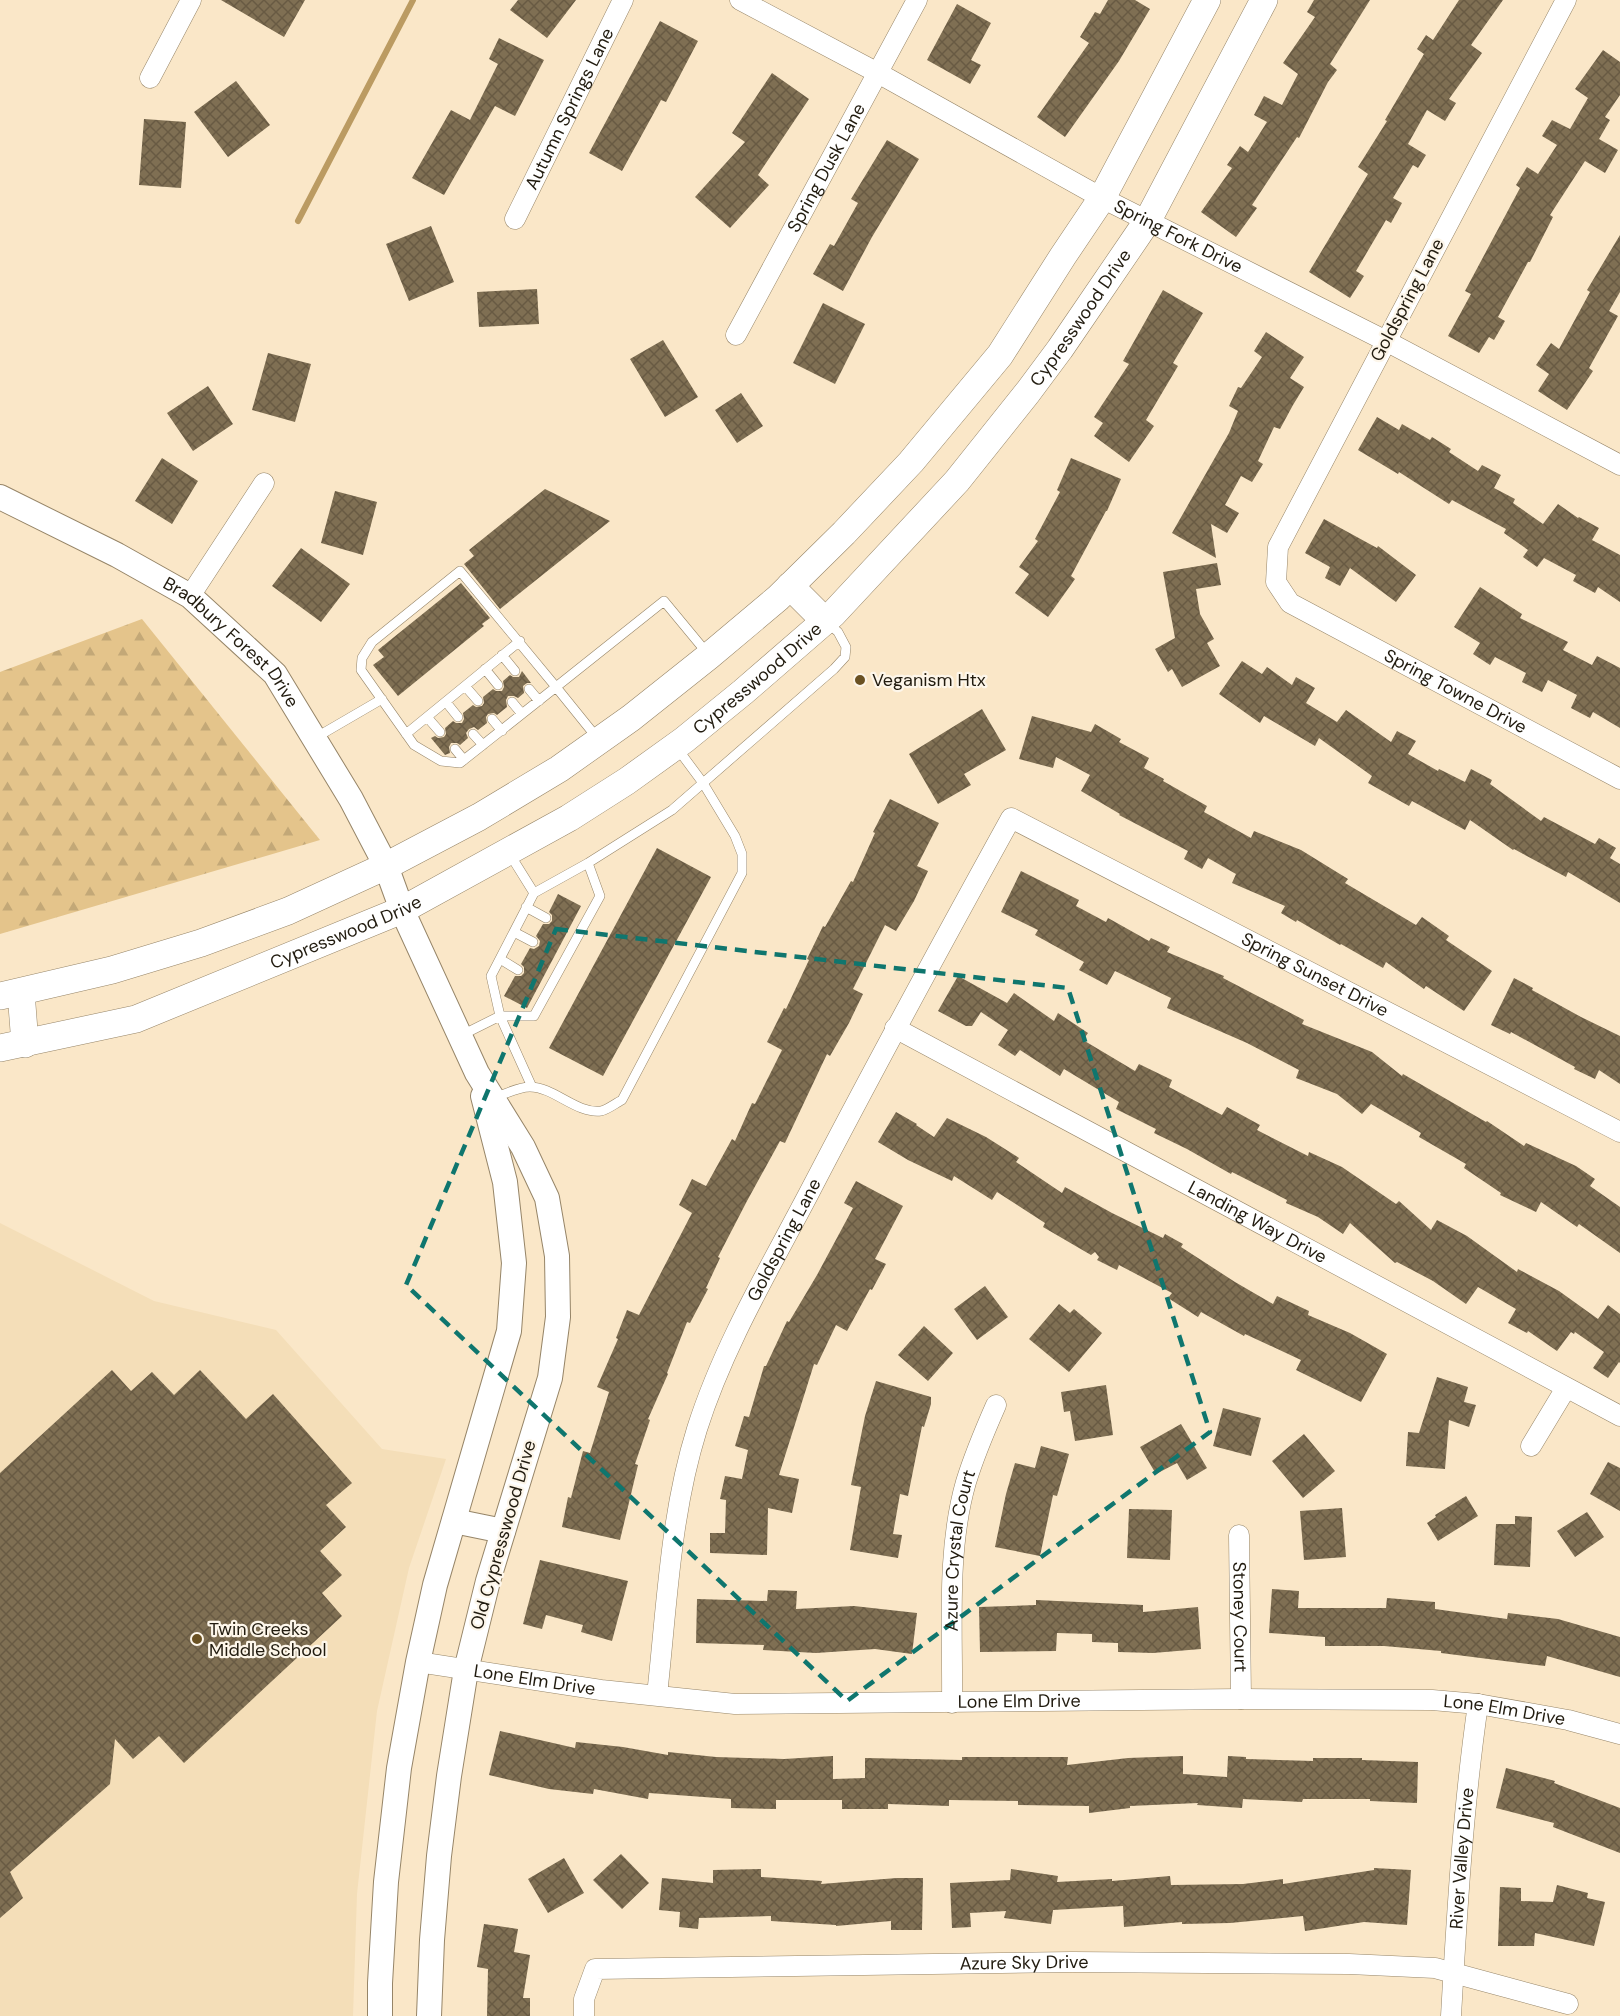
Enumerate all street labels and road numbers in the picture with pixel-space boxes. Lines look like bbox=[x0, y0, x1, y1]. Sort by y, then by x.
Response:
street label: Autumn Springs Lane bbox=[519, 24, 619, 194]
street label: Spring Dusk Lane bbox=[782, 99, 871, 237]
street label: Spring Fork Drive bbox=[1110, 194, 1247, 279]
street label: Goldspring Lane bbox=[1365, 234, 1449, 366]
street label: Cypresswood Drive bbox=[1024, 244, 1137, 391]
street label: Bradbury Forest Drive bbox=[159, 571, 304, 712]
street label: Cypresswood Drive bbox=[688, 617, 827, 740]
street label: Spring Towne Drive bbox=[1380, 643, 1531, 739]
street label: Cypresswood Drive bbox=[266, 890, 426, 975]
street label: Spring Sunset Drive bbox=[1237, 927, 1393, 1023]
street label: Goldspring Lane bbox=[742, 1174, 827, 1305]
street label: Landing Way Drive bbox=[1184, 1175, 1331, 1269]
street label: Old Cypresswood Drive bbox=[464, 1438, 542, 1632]
street label: Azure Crystal Court bbox=[940, 1467, 981, 1632]
street label: Stoney Court bbox=[1227, 1562, 1253, 1672]
street label: Lone Elm Drive bbox=[472, 1659, 597, 1701]
street label: Lone Elm Drive bbox=[958, 1689, 1081, 1714]
street label: Lone Elm Drive bbox=[1443, 1689, 1567, 1731]
street label: River Valley Drive bbox=[1444, 1786, 1480, 1930]
street label: Azure Sky Drive bbox=[959, 1950, 1089, 1976]

